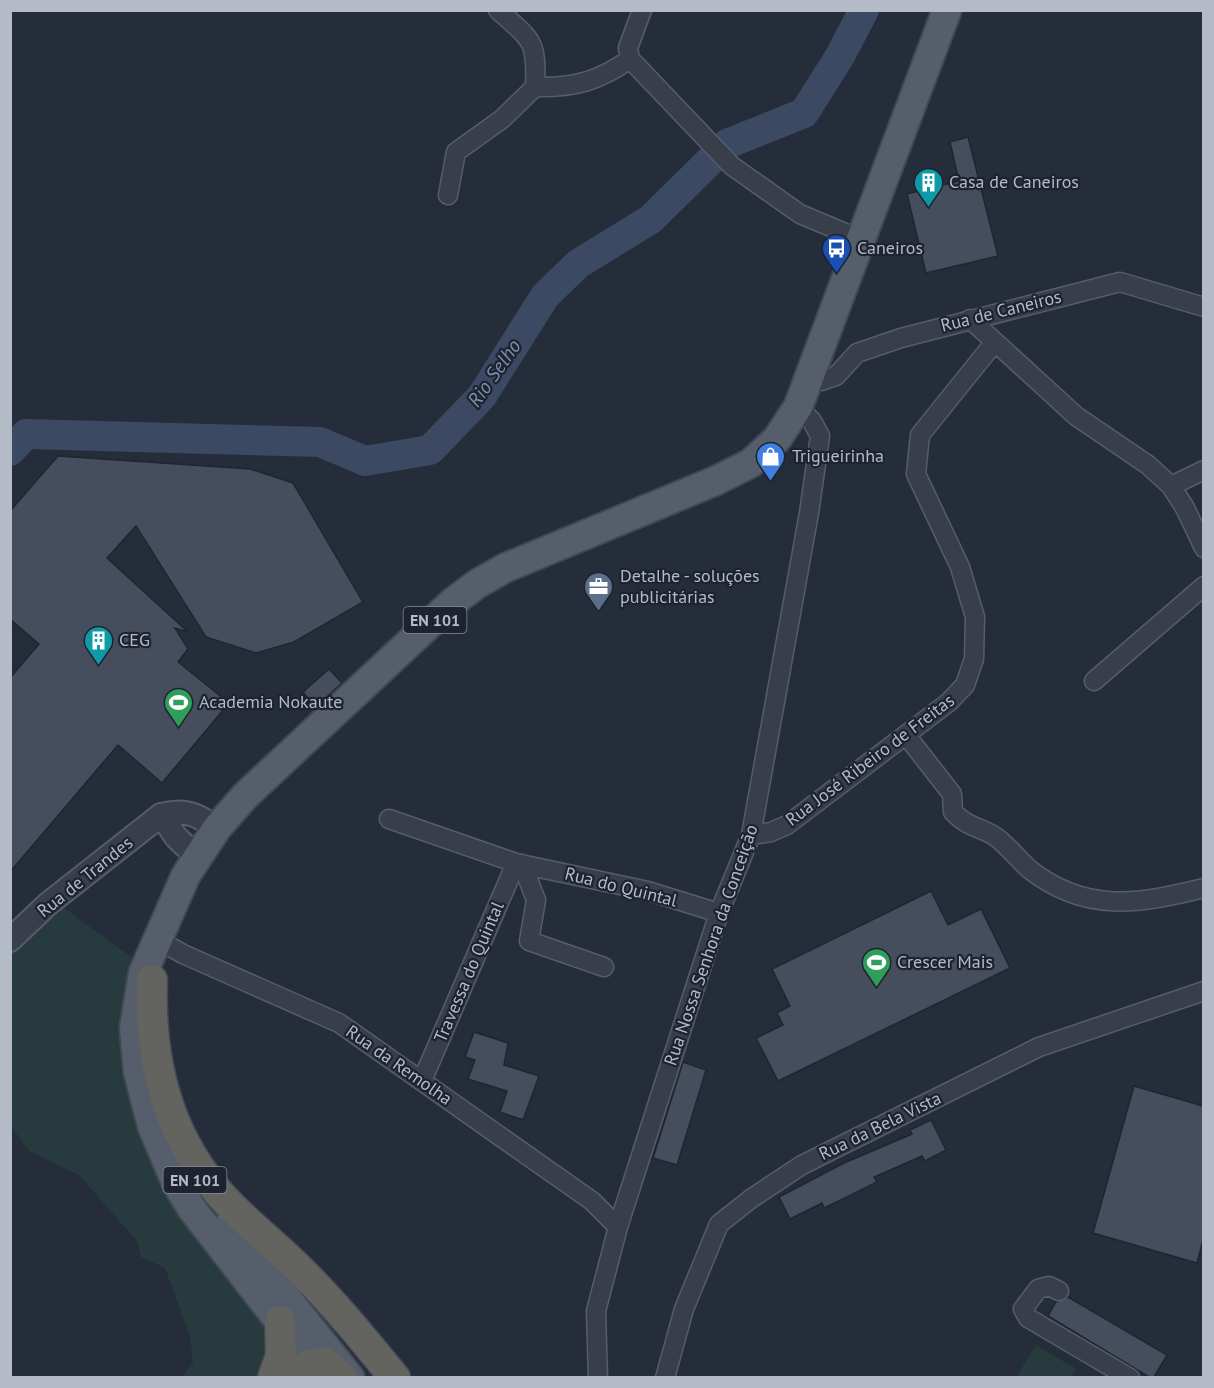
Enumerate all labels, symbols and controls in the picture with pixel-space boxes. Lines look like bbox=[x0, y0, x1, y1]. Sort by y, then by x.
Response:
building icon: Casa de Caneiros bbox=[912, 166, 944, 208]
place label: Casa de Caneiros bbox=[949, 170, 1079, 193]
bus stop icon: Caneiros bbox=[820, 232, 852, 274]
place label: Caneiros bbox=[857, 236, 923, 259]
street label: Rua de Caneiros bbox=[938, 284, 1064, 337]
water label: Rio Selho bbox=[461, 334, 527, 412]
shop icon: Trigueirinha bbox=[755, 440, 787, 482]
place label: Trigueirinha bbox=[792, 444, 884, 467]
place label: Detalhe - soluções publicitárias bbox=[620, 564, 760, 608]
office icon: Detalhe - soluções publicitárias bbox=[583, 570, 615, 612]
road number: EN 101 bbox=[404, 607, 466, 633]
building icon: CEG bbox=[82, 624, 114, 666]
place label: CEG bbox=[119, 628, 150, 651]
sports icon: Academia Nokaute bbox=[162, 686, 194, 728]
street label: Rua José Ribeiro de Freitas bbox=[781, 688, 959, 831]
place label: Academia Nokaute bbox=[199, 690, 342, 713]
street label: Rua Nossa Senhora da Conceição bbox=[658, 821, 763, 1068]
street label: Rua de Trandes bbox=[32, 831, 137, 922]
street label: Rua do Quintal bbox=[563, 861, 680, 912]
street label: Travessa do Quintal bbox=[428, 897, 509, 1046]
sports icon: Crescer Mais bbox=[860, 946, 892, 988]
place label: Crescer Mais bbox=[897, 950, 993, 973]
street label: Rua da Remolha bbox=[342, 1019, 457, 1110]
street label: Rua da Bela Vista bbox=[815, 1086, 945, 1165]
road number: EN 101 bbox=[164, 1167, 226, 1193]

